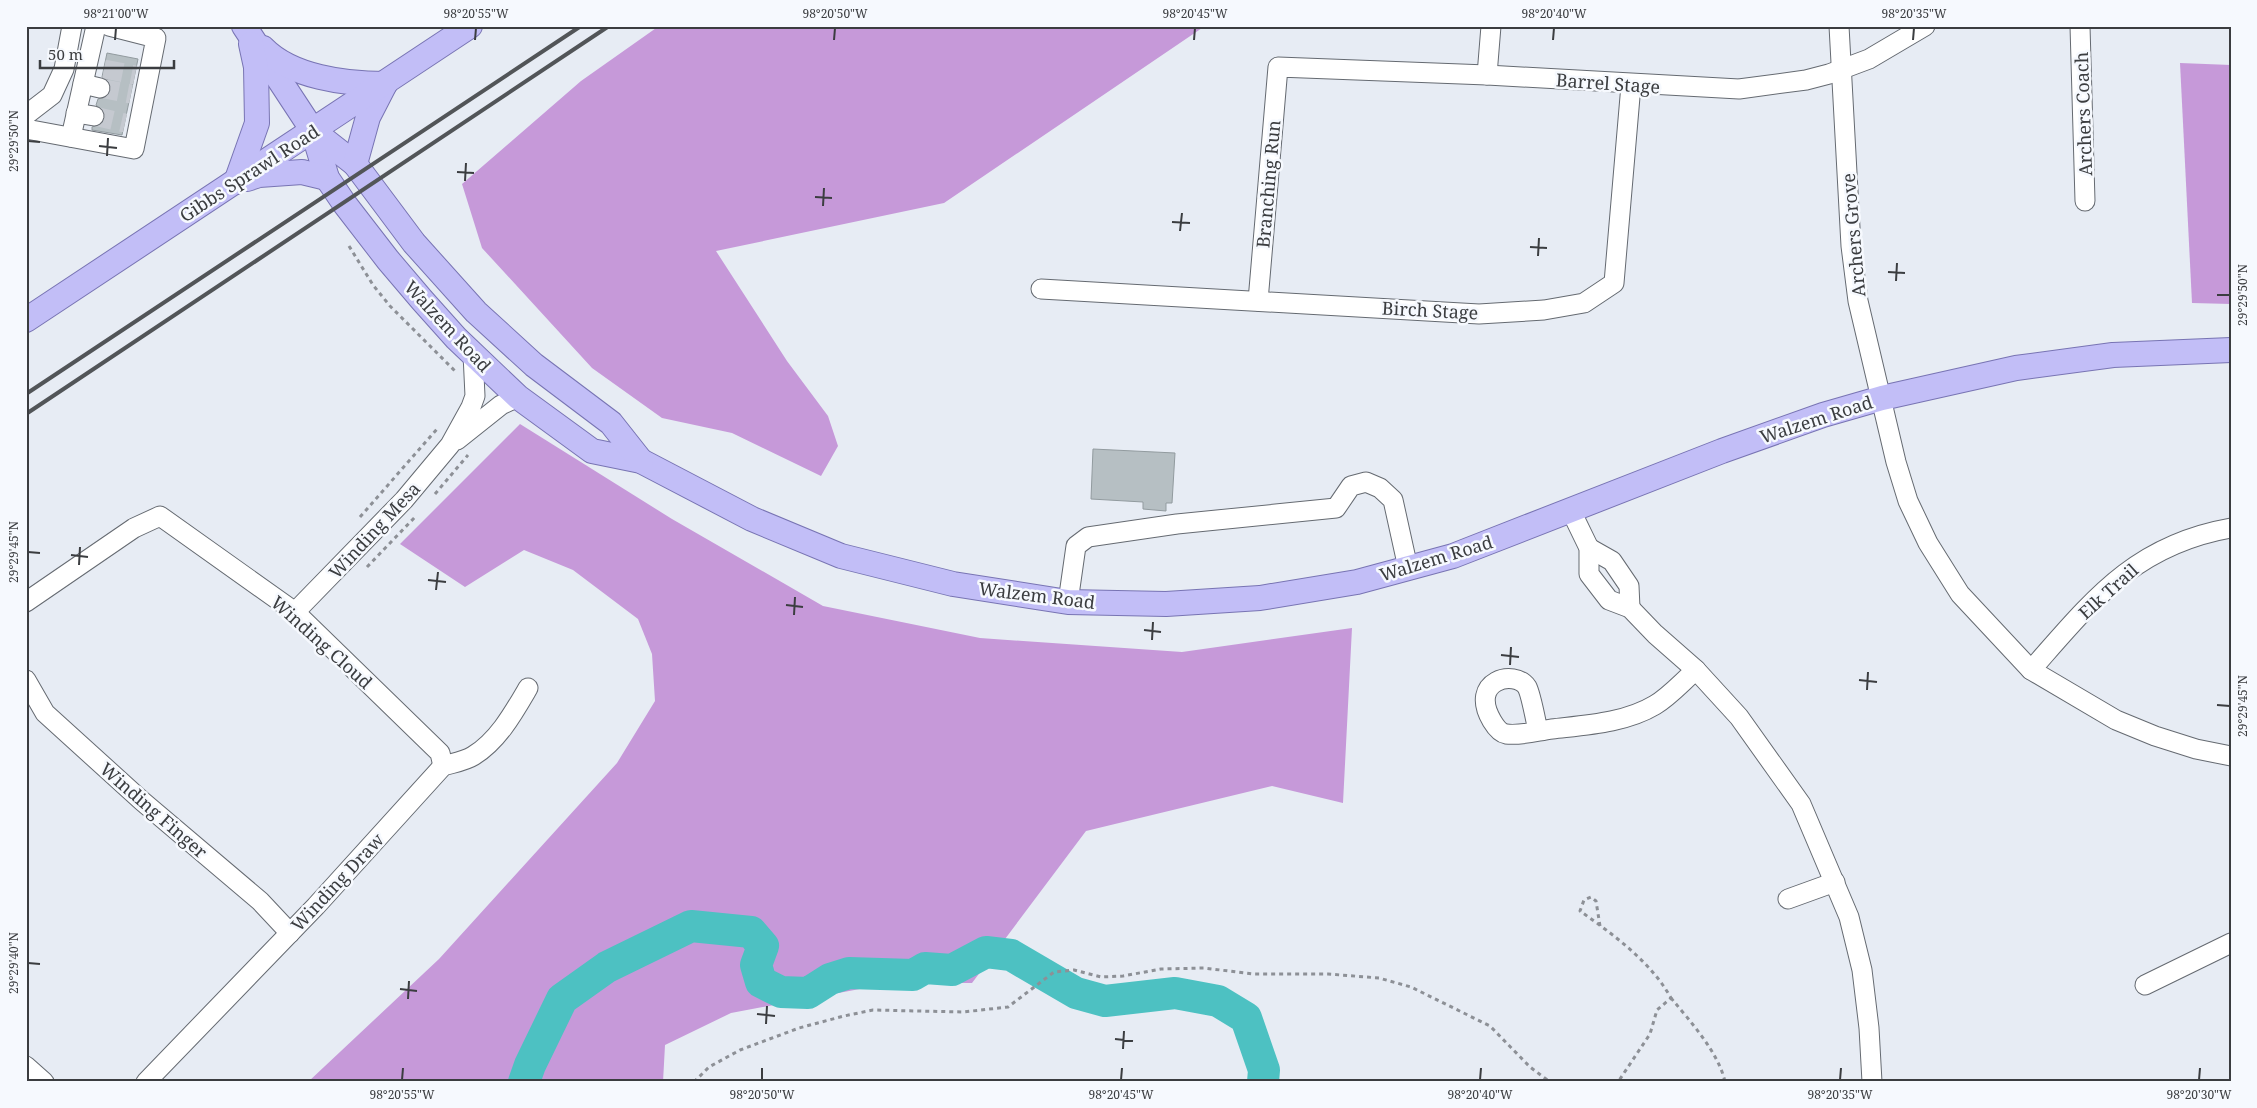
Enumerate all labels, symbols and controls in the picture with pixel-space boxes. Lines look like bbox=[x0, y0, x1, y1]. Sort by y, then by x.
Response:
text: 98°21'00"W bbox=[83, 5, 149, 22]
text: 98°20'55"W bbox=[443, 5, 509, 22]
text: 98°20'50"W bbox=[802, 5, 868, 22]
text: 98°20'45"W bbox=[1162, 5, 1228, 22]
text: 98°20'40"W bbox=[1521, 5, 1587, 22]
text: 98°20'35"W bbox=[1881, 5, 1947, 22]
scale bar bbox=[40, 38, 174, 70]
text: 50 m bbox=[48, 44, 83, 64]
street label: Archers Coach bbox=[2069, 52, 2097, 176]
street label: Barrel Stage bbox=[1555, 67, 1661, 99]
text: 29°29'50"N bbox=[5, 110, 22, 172]
street label: Gibbs Sprawl Road bbox=[175, 119, 323, 227]
street label: Branching Run bbox=[1250, 119, 1286, 249]
street label: Archers Grove bbox=[1836, 172, 1870, 298]
text: 29°29'50"N bbox=[2234, 264, 2251, 326]
street label: Walzem Road bbox=[399, 275, 497, 377]
street label: Birch Stage bbox=[1381, 295, 1479, 325]
street label: Walzem Road bbox=[1757, 389, 1875, 449]
street label: Winding Mesa bbox=[323, 477, 425, 583]
text: 29°29'45"N bbox=[5, 521, 22, 583]
street label: Walzem Road bbox=[1376, 529, 1496, 587]
street label: Elk Trail bbox=[2073, 558, 2143, 624]
street label: Walzem Road bbox=[977, 576, 1097, 614]
street label: Winding Cloud bbox=[266, 590, 378, 694]
text: 29°29'45"N bbox=[2234, 675, 2251, 737]
street label: Winding Finger bbox=[95, 757, 213, 864]
street label: Winding Draw bbox=[285, 827, 389, 936]
text: 29°29'40"N bbox=[5, 932, 22, 994]
text: 98°20'55"W bbox=[369, 1086, 435, 1103]
text: 98°20'50"W bbox=[729, 1086, 795, 1103]
text: 98°20'45"W bbox=[1088, 1086, 1154, 1103]
text: 98°20'40"W bbox=[1447, 1086, 1513, 1103]
text: 98°20'35"W bbox=[1807, 1086, 1873, 1103]
text: 98°20'30"W bbox=[2166, 1086, 2232, 1103]

